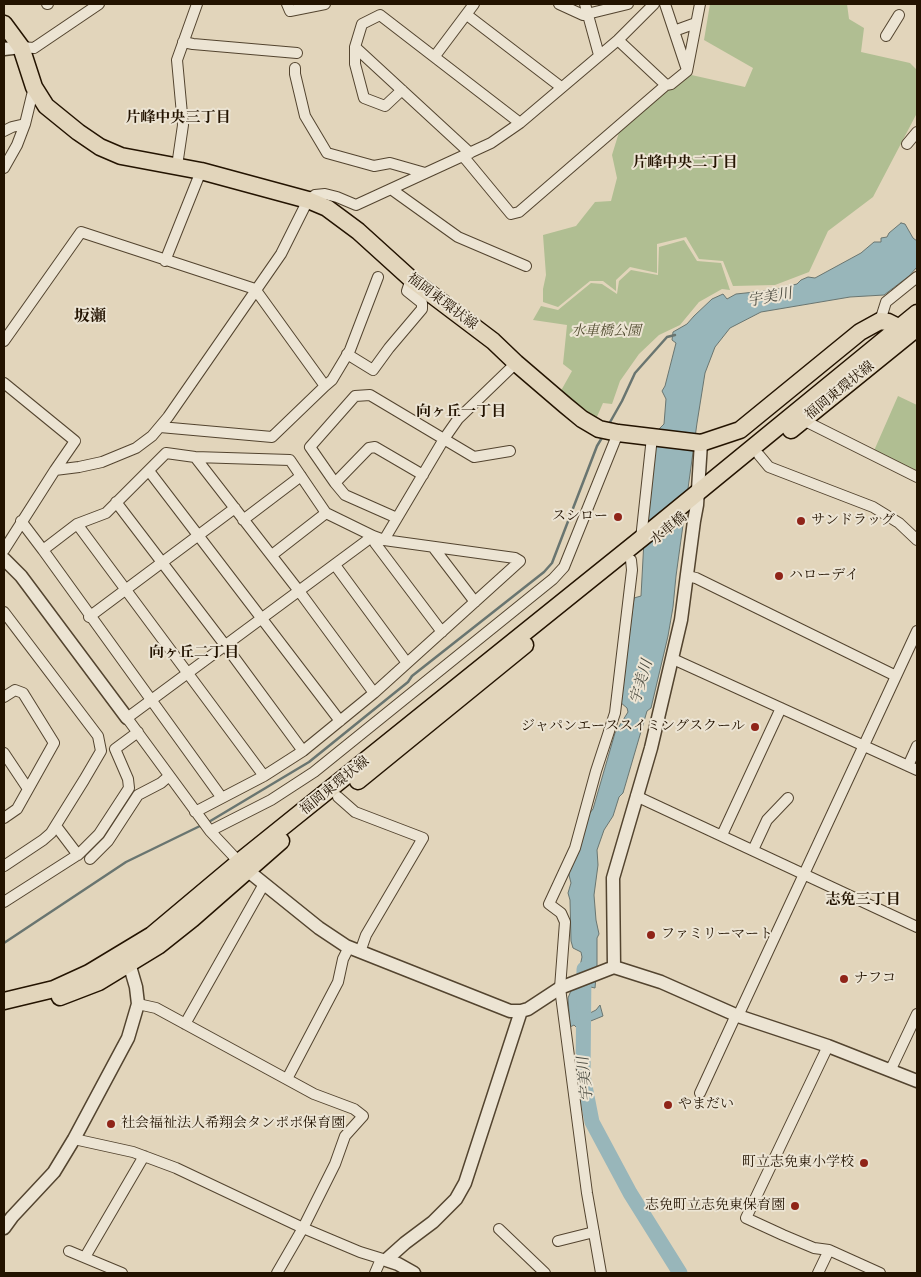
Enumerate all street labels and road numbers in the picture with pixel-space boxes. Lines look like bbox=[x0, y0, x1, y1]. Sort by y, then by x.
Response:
street label: 福岡東環状線 bbox=[403, 270, 481, 334]
street label: 福岡東環状線 bbox=[802, 358, 878, 424]
street label: 水車橋 bbox=[647, 509, 691, 549]
street label: 福岡東環状線 bbox=[297, 753, 373, 819]

